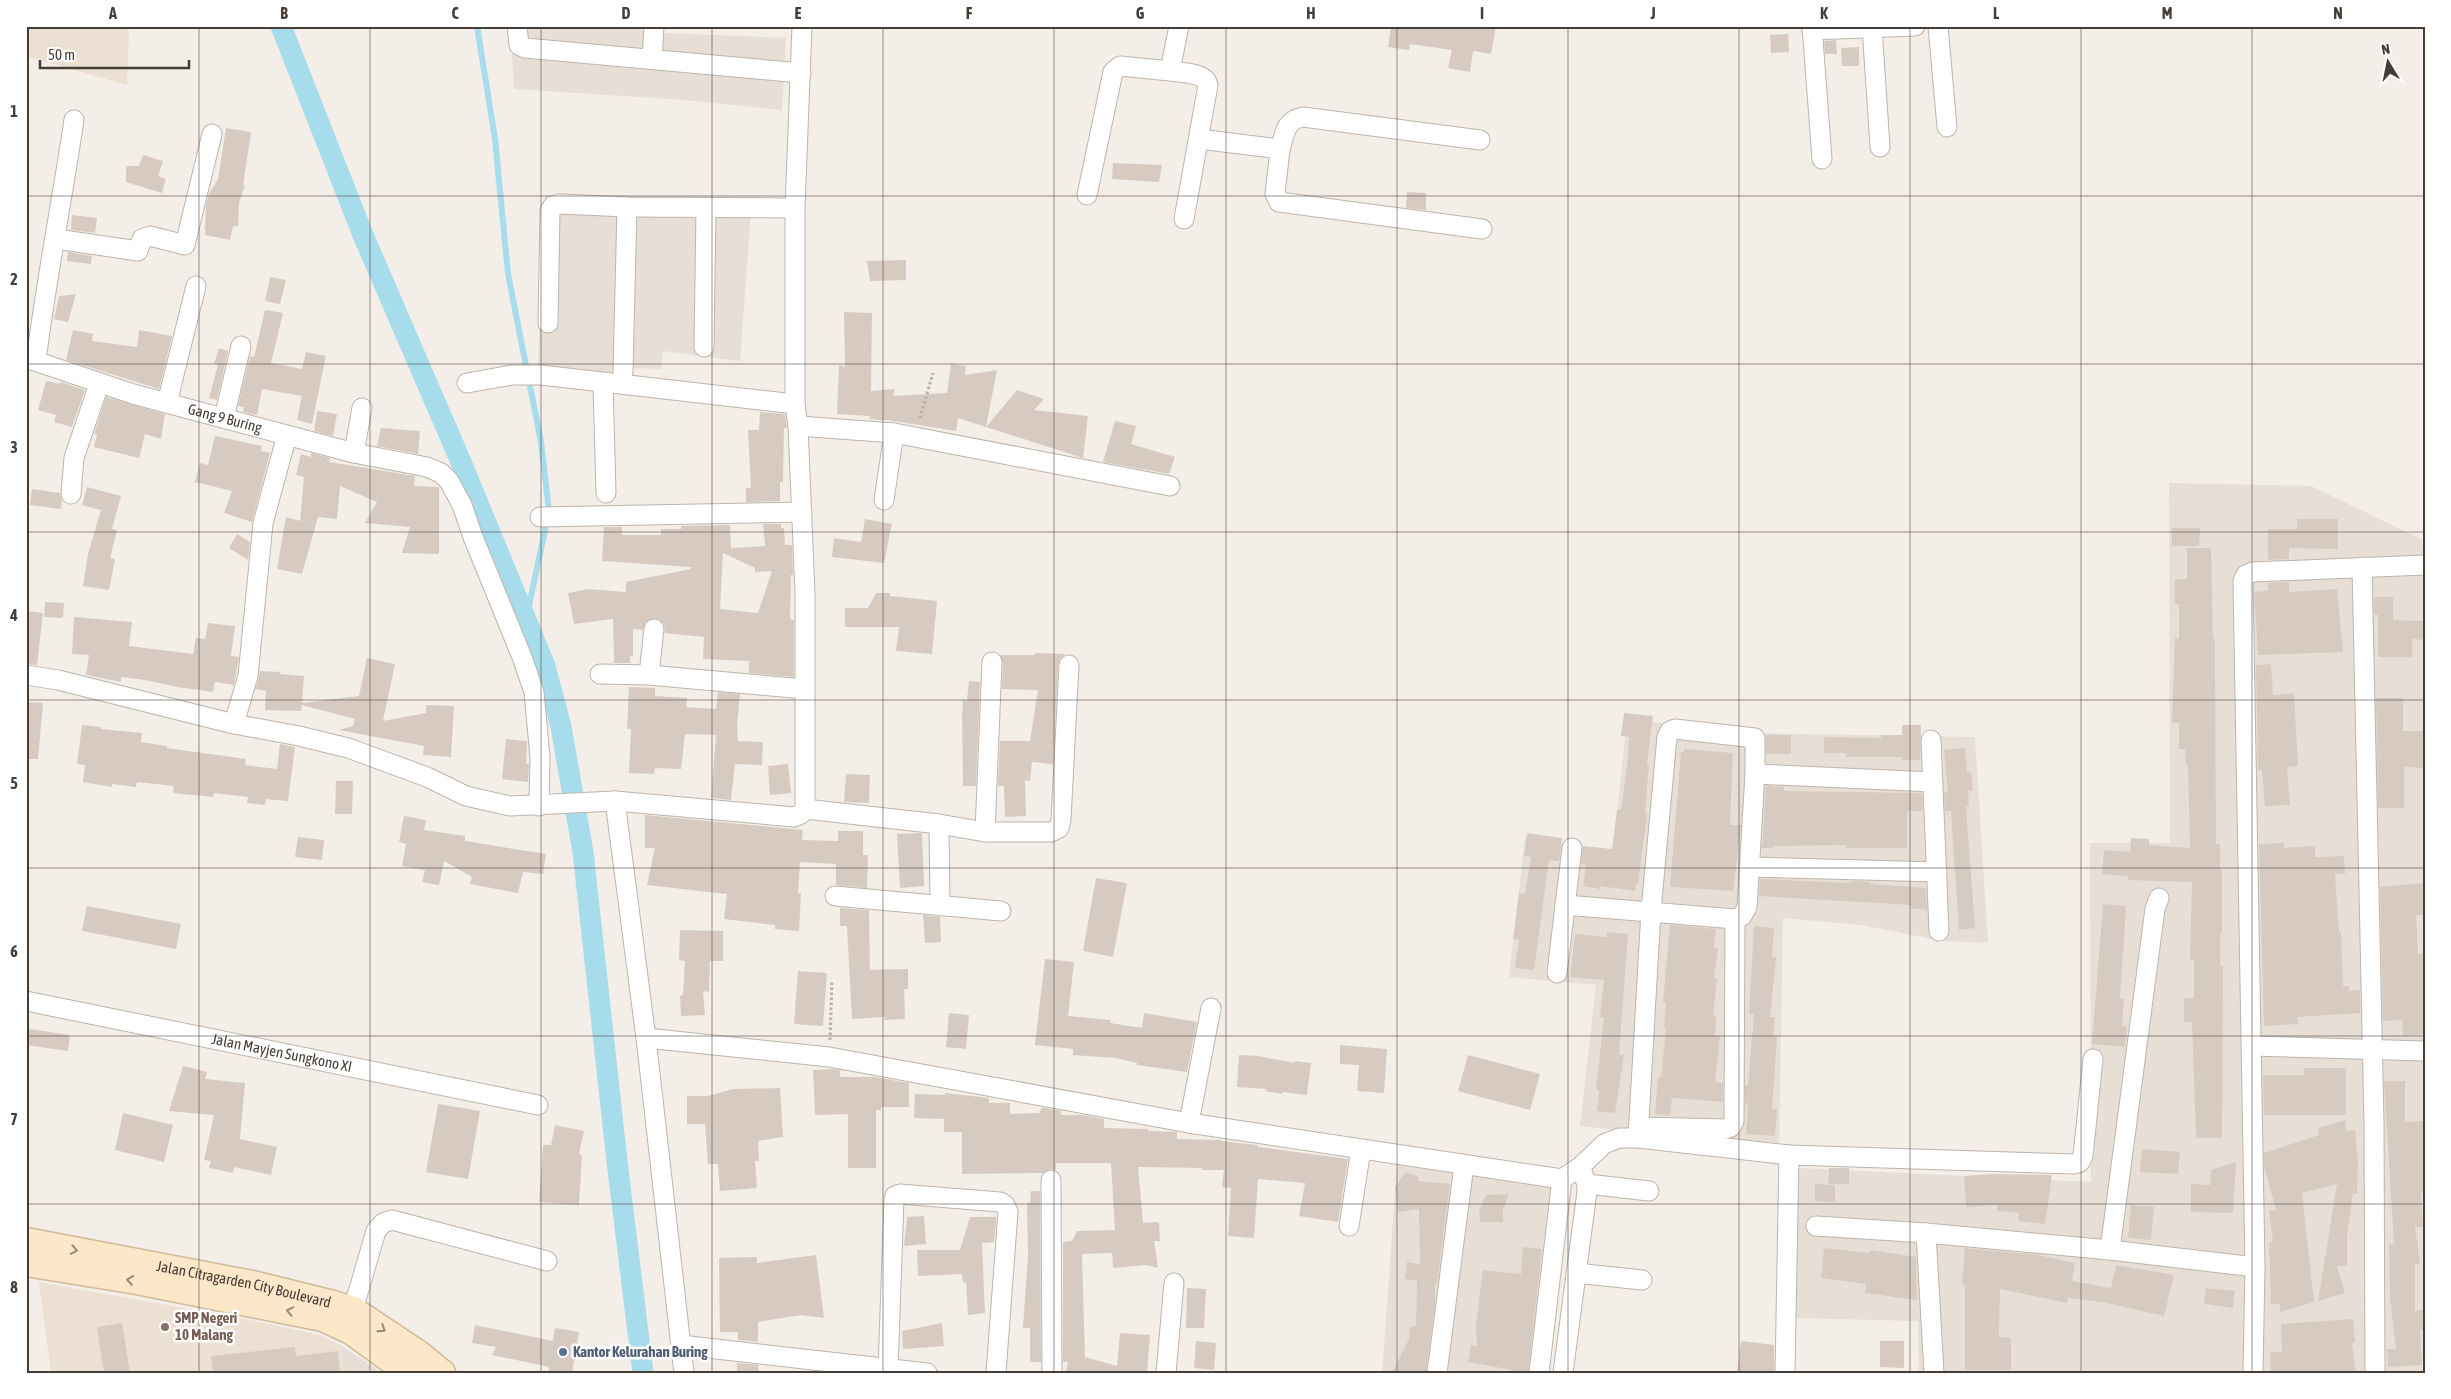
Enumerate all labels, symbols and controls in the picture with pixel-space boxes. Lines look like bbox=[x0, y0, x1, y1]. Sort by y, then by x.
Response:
text: A bbox=[108, 4, 117, 22]
text: B bbox=[280, 4, 288, 22]
text: C bbox=[451, 4, 459, 22]
text: D bbox=[622, 4, 631, 22]
text: E bbox=[795, 4, 802, 22]
text: F bbox=[966, 4, 973, 22]
text: G bbox=[1136, 4, 1145, 22]
text: H bbox=[1306, 4, 1316, 22]
text: I bbox=[1480, 4, 1484, 22]
text: J bbox=[1649, 4, 1656, 22]
text: K bbox=[1820, 4, 1828, 22]
text: L bbox=[1993, 4, 2000, 22]
text: M bbox=[2162, 4, 2172, 22]
text: N bbox=[2333, 4, 2343, 22]
scale bar bbox=[40, 38, 189, 70]
north arrow bbox=[2364, 38, 2414, 88]
text: N bbox=[2380, 41, 2391, 58]
text: 50 m bbox=[48, 46, 75, 63]
text: 1 bbox=[10, 102, 18, 120]
text: 2 bbox=[10, 270, 18, 288]
street label: Gang 9 Buring bbox=[186, 400, 264, 436]
text: 3 bbox=[10, 438, 18, 456]
text: 4 bbox=[9, 606, 18, 624]
text: 5 bbox=[10, 774, 18, 792]
text: 6 bbox=[10, 942, 18, 960]
street label: Jalan Mayjen Sungkono XI bbox=[210, 1030, 353, 1075]
text: 7 bbox=[10, 1110, 18, 1128]
one-way arrow bbox=[70, 1245, 79, 1255]
street label: Jalan Citragarden City Boulevard bbox=[155, 1257, 333, 1311]
one-way arrow bbox=[126, 1276, 135, 1286]
text: 8 bbox=[10, 1278, 18, 1296]
one-way arrow bbox=[285, 1306, 294, 1316]
place label: SMP Negeri 10 Malang bbox=[175, 1309, 237, 1343]
marker: SMP Negeri 10 Malang bbox=[159, 1321, 171, 1333]
one-way arrow bbox=[376, 1323, 386, 1332]
place label: Kantor Kelurahan Buring bbox=[573, 1343, 708, 1360]
marker: Kantor Kelurahan Buring bbox=[557, 1346, 569, 1358]

